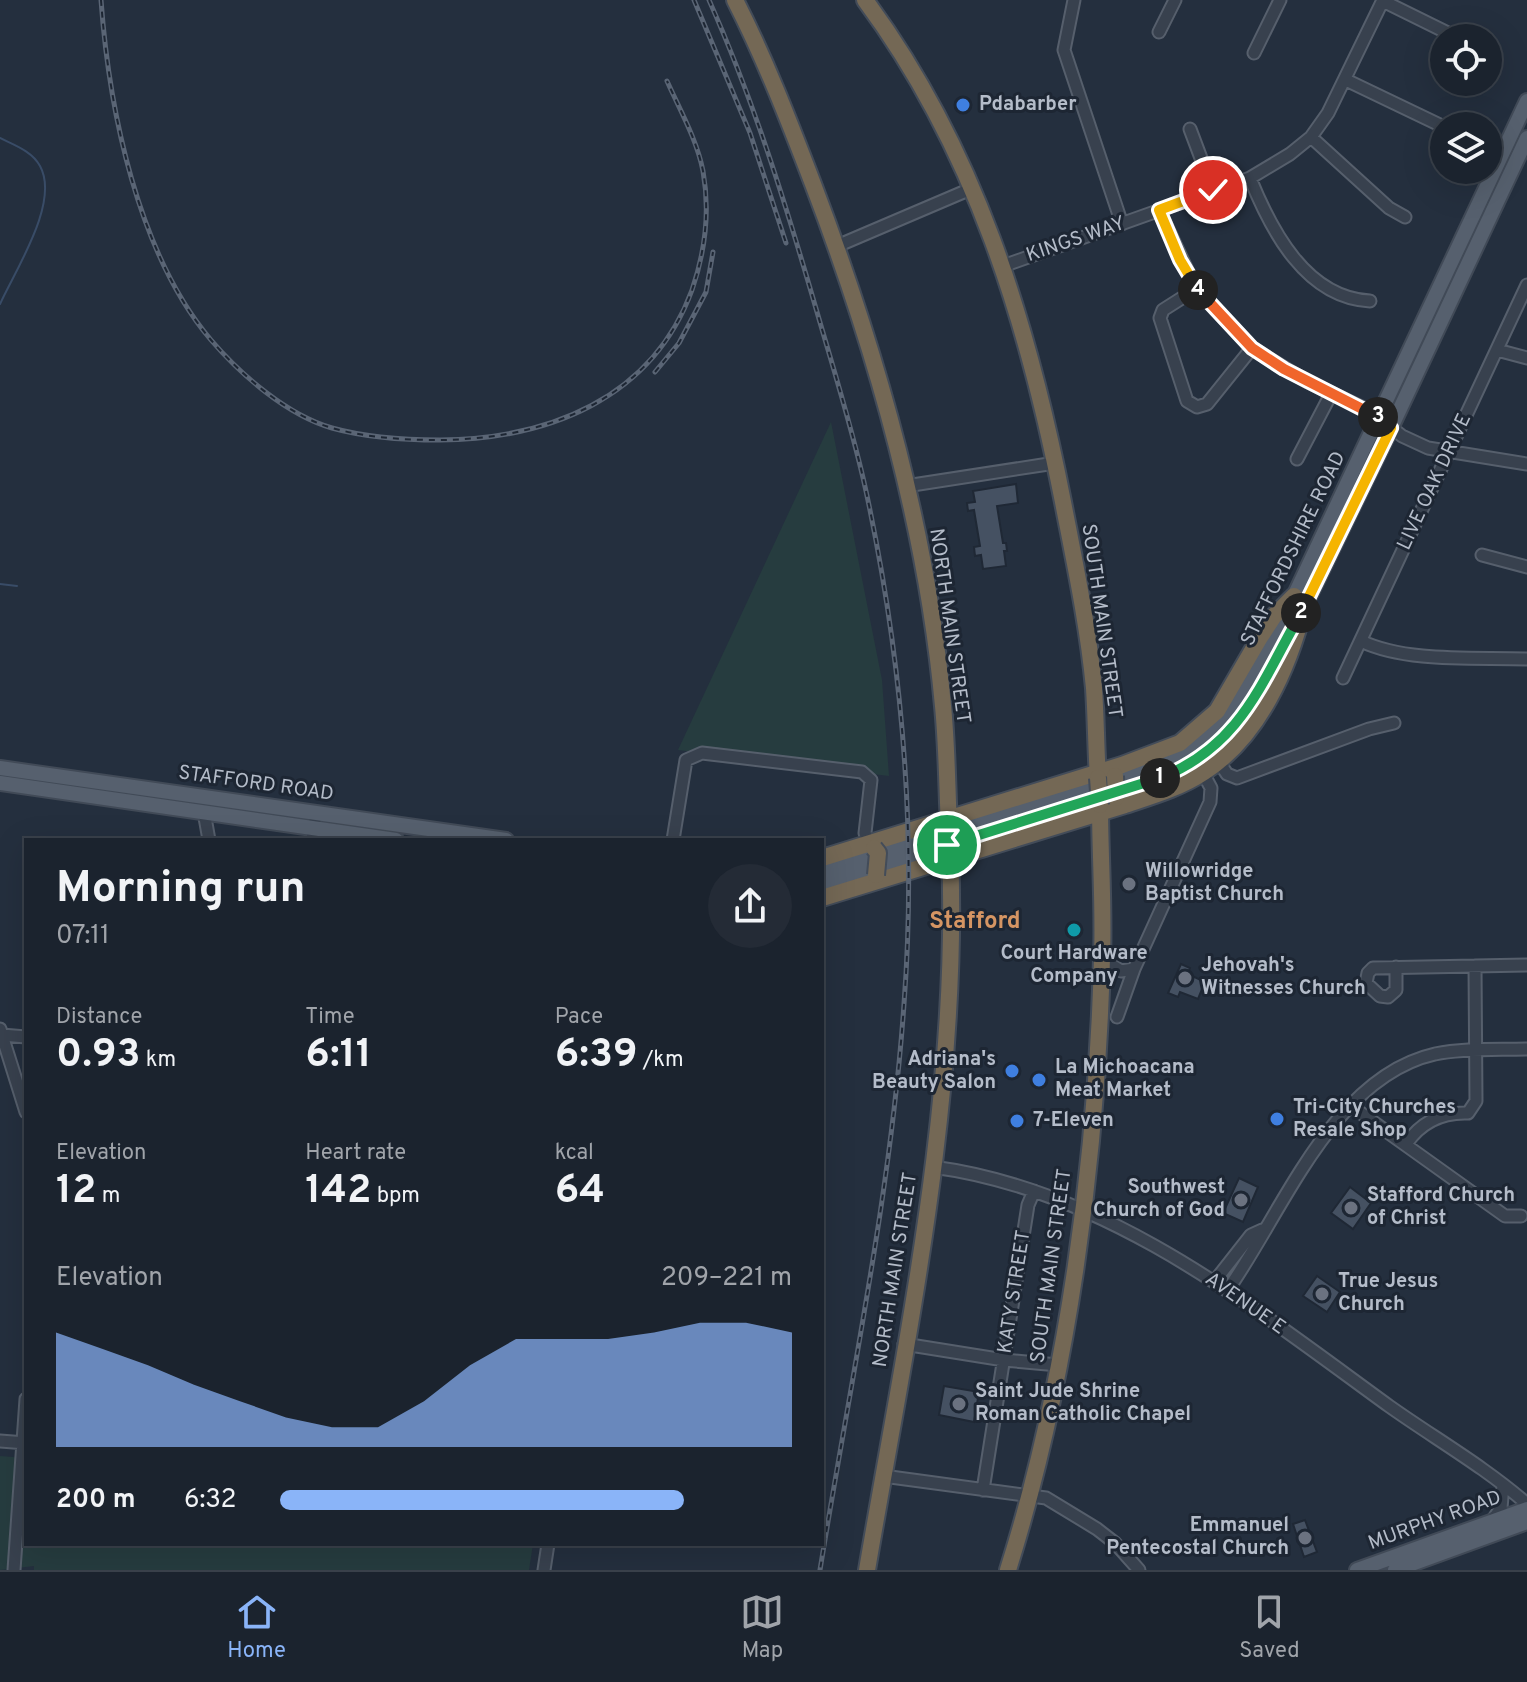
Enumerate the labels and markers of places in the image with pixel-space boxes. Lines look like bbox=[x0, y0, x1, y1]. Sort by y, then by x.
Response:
place label: Pdabarber bbox=[979, 92, 1077, 118]
marker: Pdabarber bbox=[954, 96, 972, 114]
pin bbox=[1179, 156, 1247, 224]
pin: 4 bbox=[1178, 270, 1218, 310]
pin: 3 bbox=[1358, 397, 1398, 437]
pin: 2 bbox=[1281, 593, 1321, 633]
pin: 1 bbox=[1140, 758, 1180, 798]
pin bbox=[913, 811, 981, 879]
place label: Willowridge Baptist Church bbox=[1145, 859, 1284, 908]
marker: Willowridge Baptist Church bbox=[1120, 875, 1138, 893]
marker: Court Hardware Company bbox=[1065, 921, 1083, 939]
place label: Court Hardware Company bbox=[1000, 941, 1148, 990]
place label: Jehovah's Witnesses Church bbox=[1201, 953, 1366, 1002]
marker: Jehovah's Witnesses Church bbox=[1176, 969, 1194, 987]
place label: Adriana's Beauty Salon bbox=[872, 1047, 996, 1096]
place label: La Michoacana Meat Market bbox=[1055, 1055, 1195, 1104]
marker: Adriana's Beauty Salon bbox=[1003, 1062, 1021, 1080]
marker: La Michoacana Meat Market bbox=[1030, 1071, 1048, 1089]
place label: Tri-City Churches Resale Shop bbox=[1293, 1095, 1456, 1144]
place label: 7-Eleven bbox=[1033, 1108, 1114, 1134]
marker: Tri-City Churches Resale Shop bbox=[1268, 1110, 1286, 1128]
marker: 7-Eleven bbox=[1008, 1112, 1026, 1130]
place label: Southwest Church of God bbox=[1093, 1175, 1225, 1224]
place label: Stafford Church of Christ bbox=[1367, 1183, 1515, 1232]
marker: Southwest Church of God bbox=[1232, 1191, 1250, 1209]
marker: Stafford Church of Christ bbox=[1342, 1199, 1360, 1217]
place label: True Jesus Church bbox=[1338, 1269, 1438, 1318]
marker: True Jesus Church bbox=[1313, 1285, 1331, 1303]
place label: Saint Jude Shrine Roman Catholic Chapel bbox=[975, 1379, 1191, 1428]
marker: Saint Jude Shrine Roman Catholic Chapel bbox=[950, 1395, 968, 1413]
place label: Emmanuel Pentecostal Church bbox=[1106, 1513, 1289, 1562]
marker: Emmanuel Pentecostal Church bbox=[1296, 1529, 1314, 1547]

